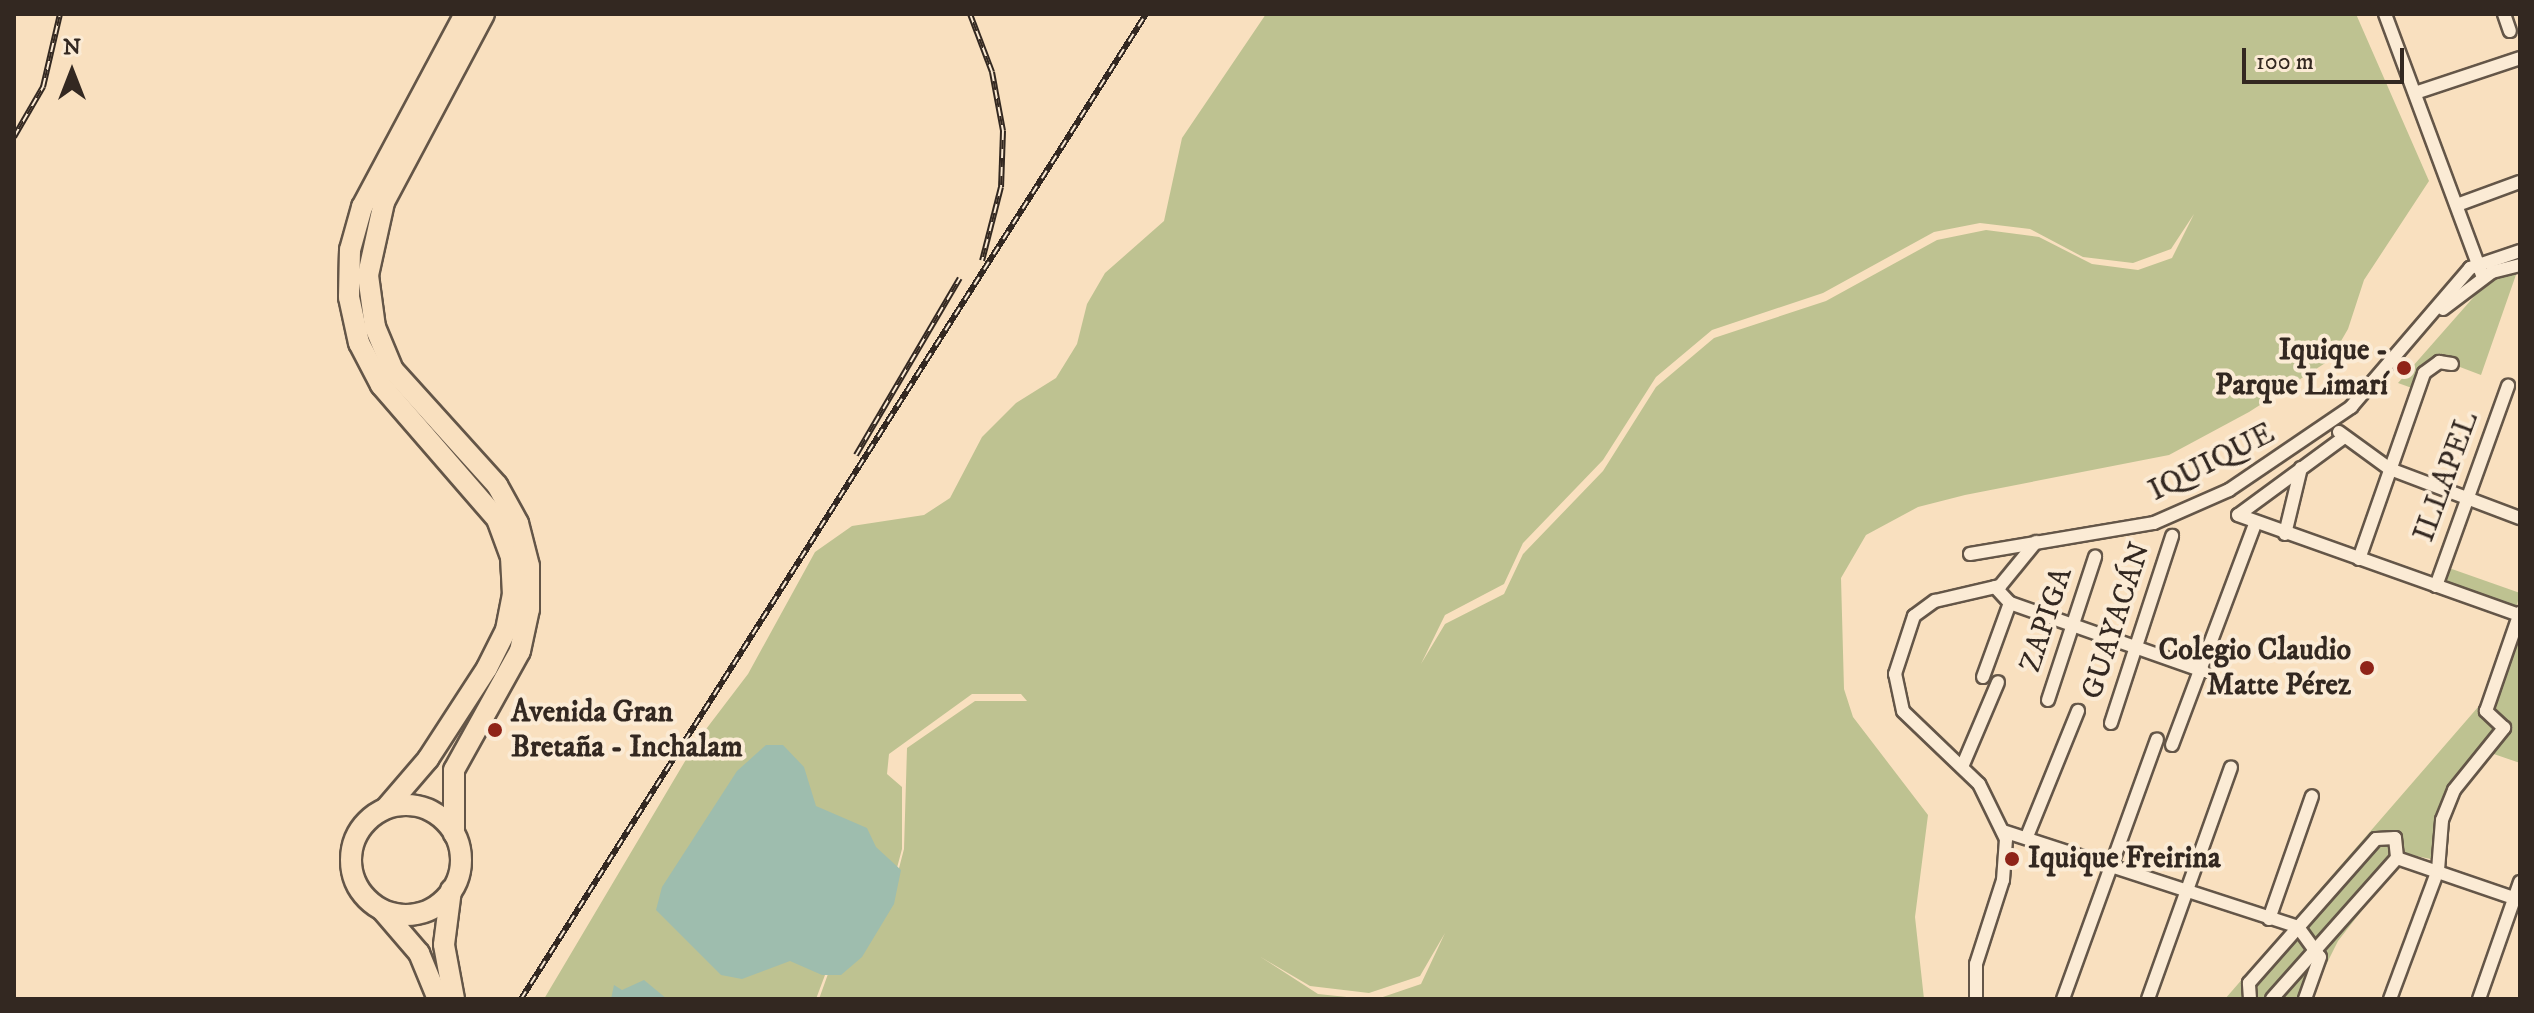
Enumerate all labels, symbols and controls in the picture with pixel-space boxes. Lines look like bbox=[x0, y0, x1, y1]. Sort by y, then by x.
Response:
north arrow bbox=[32, 32, 112, 112]
scale bar bbox=[2246, 32, 2408, 82]
text: N bbox=[63, 34, 81, 61]
text: 100 m bbox=[2256, 47, 2314, 77]
place label: Iquique - Parque Limarí bbox=[2215, 333, 2388, 404]
marker: Iquique - Parque Limarí bbox=[2395, 359, 2413, 377]
street label: ILLAPEL bbox=[2407, 407, 2487, 547]
street label: IQUIQUE bbox=[2143, 416, 2281, 510]
street label: GUAYACÁN bbox=[2075, 538, 2159, 704]
street label: ZAPIGA bbox=[2013, 563, 2081, 677]
place label: Colegio Claudio Matte Pérez bbox=[2158, 633, 2351, 704]
marker: Colegio Claudio Matte Pérez bbox=[2358, 659, 2376, 677]
place label: Avenida Gran Bretaña - Inchalam bbox=[511, 695, 743, 766]
marker: Avenida Gran Bretaña - Inchalam bbox=[486, 721, 504, 739]
place label: Iquique Freirina bbox=[2028, 841, 2221, 877]
marker: Iquique Freirina bbox=[2003, 850, 2021, 868]

